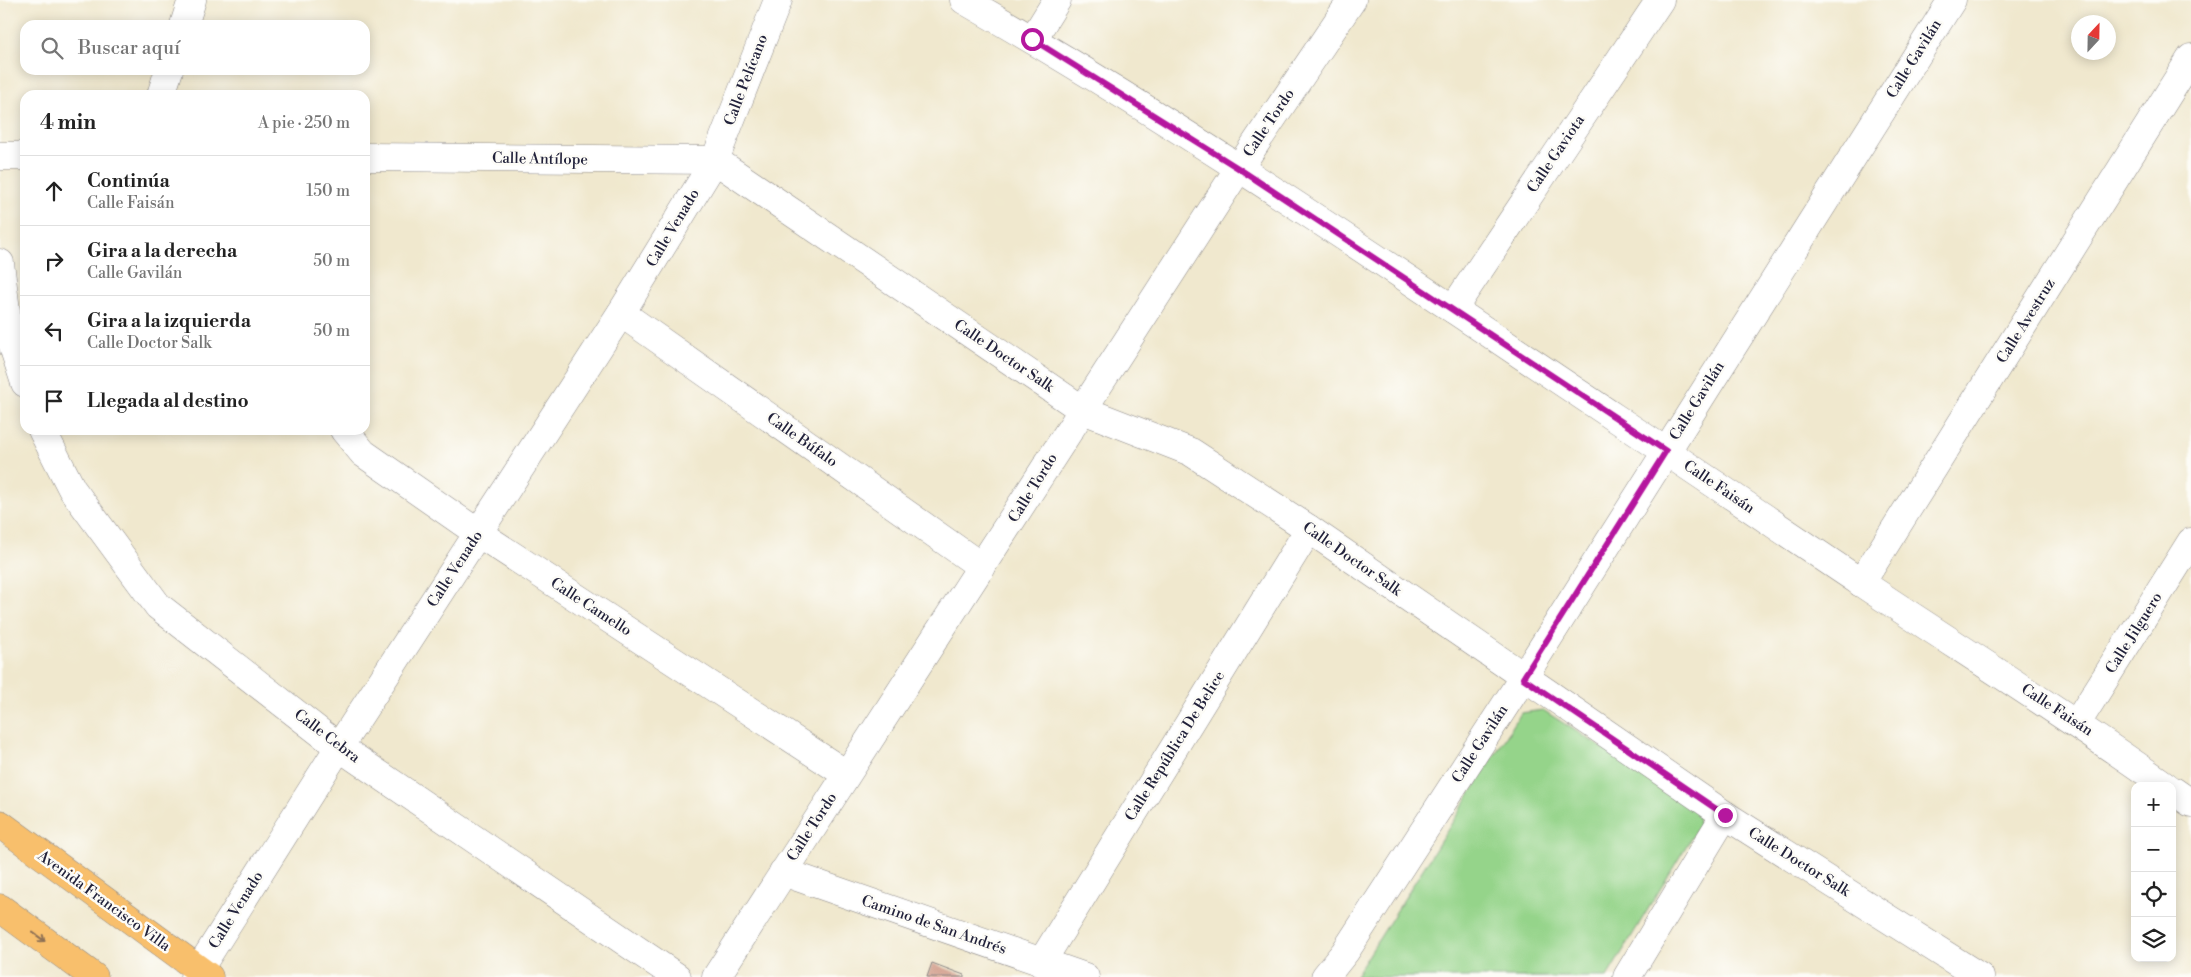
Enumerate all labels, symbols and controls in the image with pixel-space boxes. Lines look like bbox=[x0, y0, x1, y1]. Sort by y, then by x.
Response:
north arrow bbox=[2071, 15, 2116, 60]
street label: Calle Gavilán bbox=[1882, 16, 1946, 102]
search box bbox=[20, 20, 370, 75]
route start bbox=[1021, 28, 1044, 51]
street label: Calle Pelícano bbox=[720, 32, 772, 128]
icon: search bbox=[38, 34, 66, 62]
text: Buscar aquí bbox=[78, 36, 180, 60]
street label: Calle Tordo bbox=[1239, 85, 1299, 161]
text: 4 min bbox=[40, 110, 96, 136]
street label: Calle Gaviota bbox=[1523, 111, 1589, 197]
text: A pie · 250 m bbox=[258, 113, 350, 133]
street label: Calle Antílope bbox=[492, 149, 588, 169]
text: Continúa bbox=[87, 169, 170, 193]
icon: ahead bbox=[40, 177, 68, 205]
text: 150 m bbox=[306, 181, 350, 201]
street label: Calle Venado bbox=[642, 185, 704, 271]
text: Calle Faisán bbox=[87, 193, 174, 213]
text: Gira a la derecha bbox=[87, 239, 237, 263]
icon: right bbox=[40, 247, 68, 275]
text: 50 m bbox=[313, 251, 350, 271]
text: Calle Gavilán bbox=[87, 263, 182, 283]
street label: Calle Avestruz bbox=[1992, 275, 2060, 367]
text: Gira a la izquierda bbox=[87, 309, 251, 333]
street label: Calle Doctor Salk bbox=[950, 315, 1059, 397]
icon: left bbox=[40, 317, 68, 345]
text: 50 m bbox=[313, 321, 350, 341]
text: Calle Doctor Salk bbox=[87, 333, 211, 353]
street label: Calle Gavilán bbox=[1665, 358, 1729, 444]
icon: arrive bbox=[40, 387, 68, 415]
text: Llegada al destino bbox=[87, 389, 249, 413]
street label: Calle Búfalo bbox=[763, 409, 841, 471]
street label: Calle Tordo bbox=[1004, 450, 1062, 526]
street label: Calle Faisán bbox=[1680, 456, 1758, 518]
street label: Calle Doctor Salk bbox=[1299, 518, 1406, 601]
street label: Calle Venado bbox=[423, 527, 487, 611]
street label: Calle Camello bbox=[547, 574, 635, 640]
street label: Calle Jilguero bbox=[2101, 589, 2167, 677]
street label: Calle República De Belice bbox=[1121, 667, 1229, 825]
street label: Calle Faisán bbox=[2017, 680, 2097, 740]
street label: Calle Gavilán bbox=[1448, 701, 1512, 787]
street label: Calle Cebra bbox=[290, 705, 364, 767]
map controls bbox=[2131, 782, 2176, 962]
button: + bbox=[2131, 782, 2176, 827]
street label: Calle Tordo bbox=[783, 789, 841, 865]
route end bbox=[1714, 804, 1737, 827]
street label: Calle Doctor Salk bbox=[1744, 823, 1855, 902]
button: − bbox=[2131, 827, 2176, 872]
street label: Avenida Francisco Villa bbox=[33, 846, 174, 956]
street label: Calle Venado bbox=[205, 868, 267, 952]
button: locate bbox=[2131, 872, 2176, 917]
street label: Camino de San Andrés bbox=[859, 891, 1009, 959]
button: layers bbox=[2131, 917, 2176, 962]
one-way arrow bbox=[32, 932, 46, 942]

